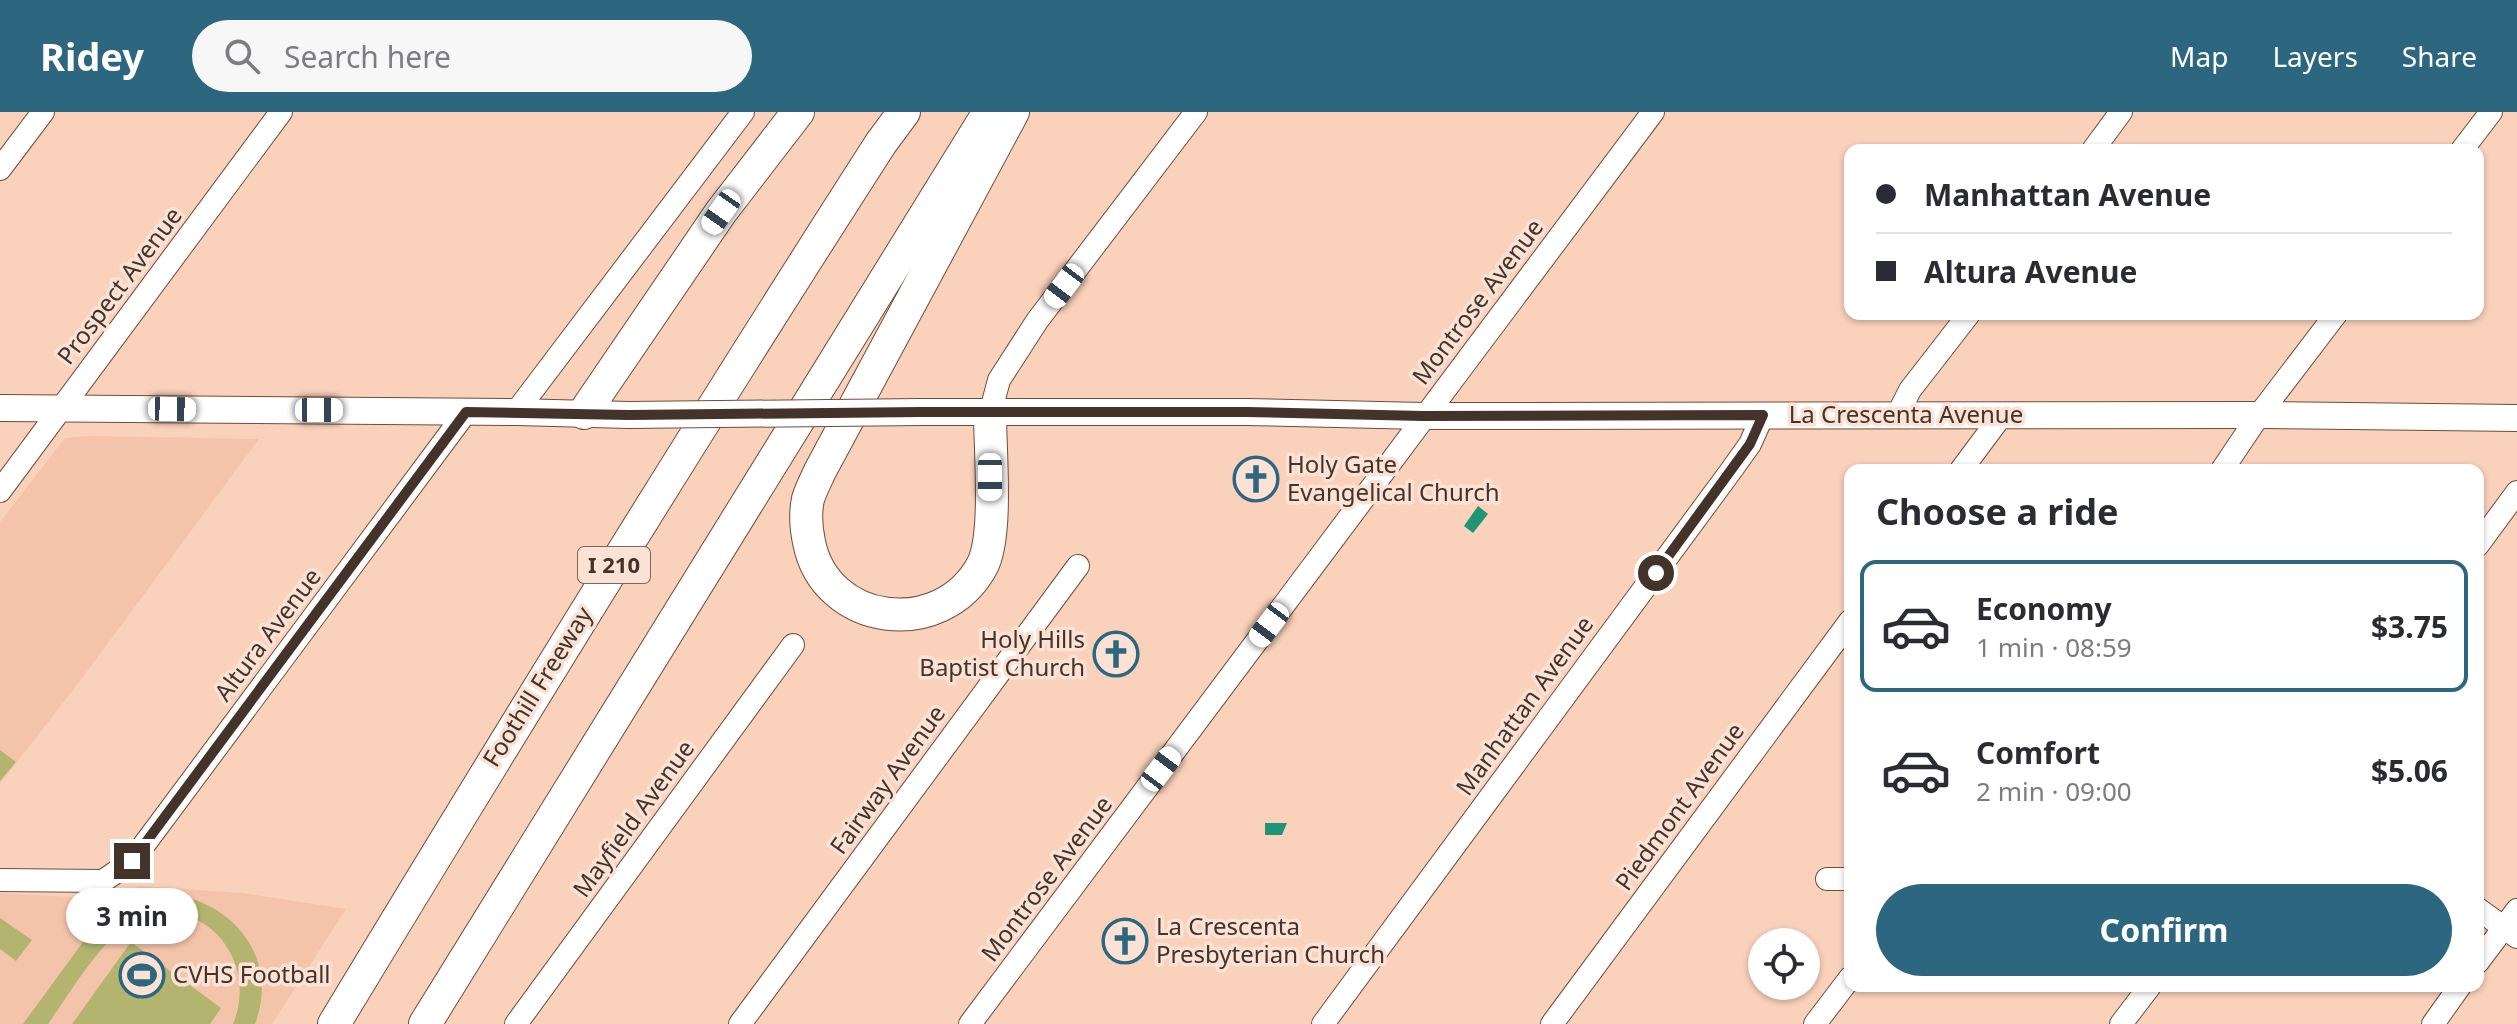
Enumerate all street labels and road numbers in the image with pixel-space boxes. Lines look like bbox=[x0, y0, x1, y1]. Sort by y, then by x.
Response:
street label: Prospect Avenue bbox=[49, 200, 189, 370]
street label: Montrose Avenue bbox=[1404, 212, 1550, 391]
street label: La Crescenta Avenue bbox=[1789, 397, 2023, 430]
road number: I 210 bbox=[578, 547, 650, 583]
street label: Altura Avenue bbox=[206, 561, 328, 707]
street label: Foothill Freeway bbox=[474, 599, 600, 772]
street label: Manhattan Avenue bbox=[1447, 609, 1600, 802]
street label: Fairway Avenue bbox=[821, 698, 952, 860]
street label: Piedmont Avenue bbox=[1607, 716, 1751, 897]
street label: Mayfield Avenue bbox=[565, 733, 701, 903]
street label: Montrose Avenue bbox=[973, 789, 1119, 968]

